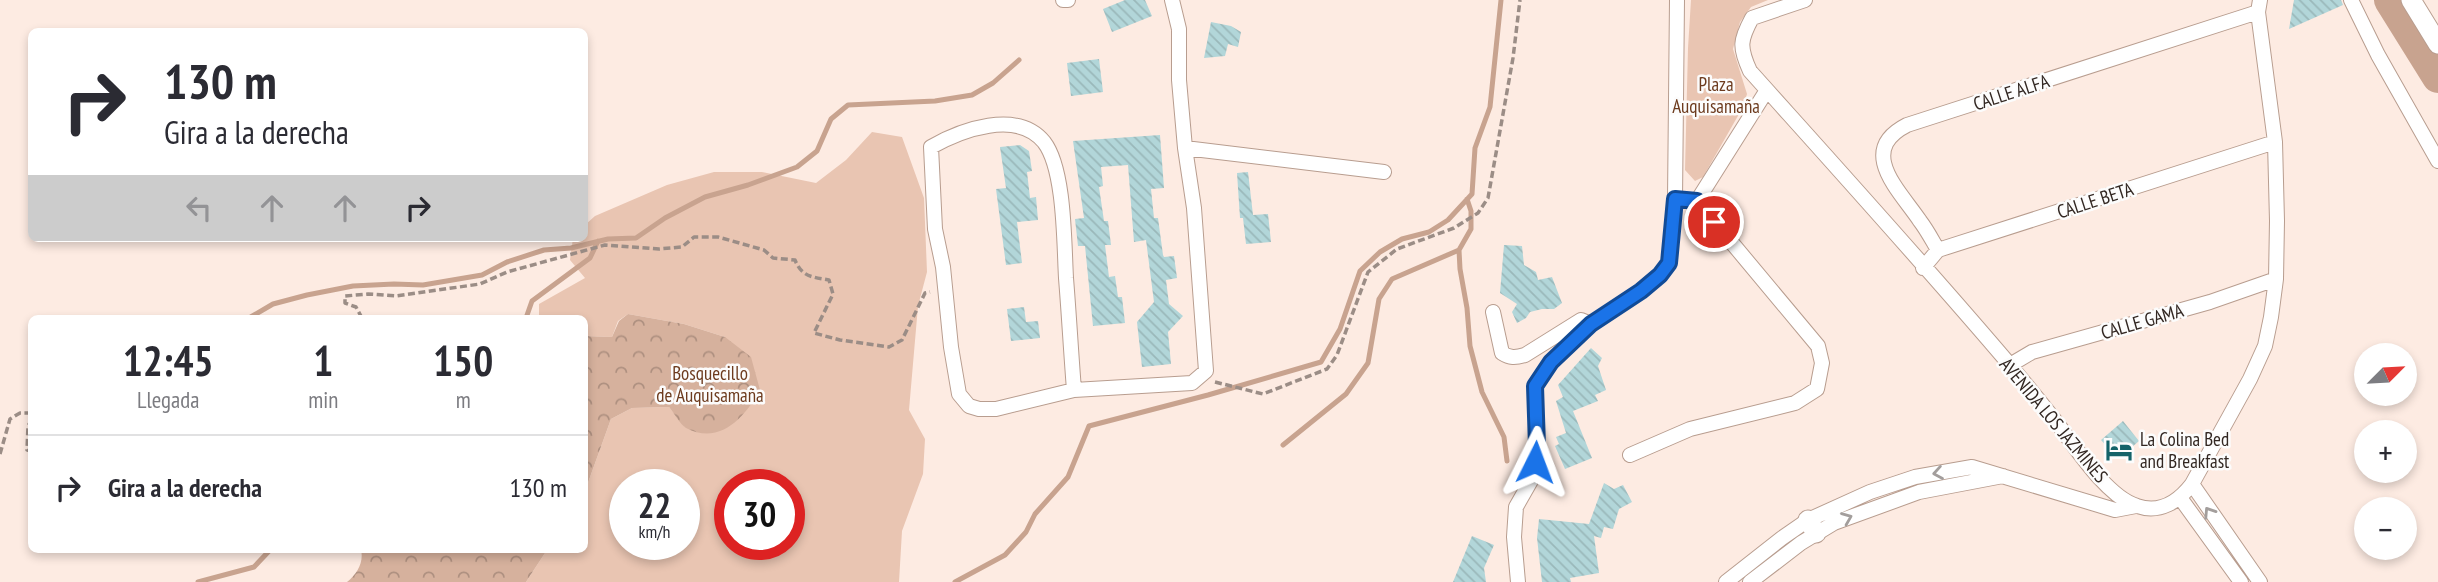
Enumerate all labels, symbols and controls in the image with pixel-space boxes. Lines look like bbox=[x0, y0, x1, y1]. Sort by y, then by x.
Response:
text: 130 m bbox=[164, 49, 277, 113]
icon: right bbox=[49, 56, 140, 147]
street label: CALLE ALFA bbox=[1970, 68, 2052, 116]
park label: Plaza Auquisamaña bbox=[1672, 72, 1760, 118]
text: Gira a la derecha bbox=[164, 111, 349, 153]
street label: CALLE BETA bbox=[2054, 176, 2136, 224]
icon: left bbox=[180, 189, 218, 227]
icon: ahead bbox=[253, 189, 291, 227]
icon: ahead bbox=[326, 189, 364, 227]
icon: right bbox=[399, 189, 437, 227]
pin bbox=[1684, 192, 1744, 252]
icon: arrive bbox=[1695, 203, 1733, 241]
street label: CALLE GAMA bbox=[2098, 298, 2186, 344]
text: 12:45 bbox=[123, 333, 214, 388]
text: 1 bbox=[313, 333, 333, 388]
text: 150 bbox=[433, 333, 493, 388]
north arrow bbox=[2354, 343, 2417, 406]
map controls bbox=[2354, 343, 2417, 560]
street label: AVENIDA LOS JAZMINES bbox=[1995, 353, 2113, 487]
park label: Bosquecillo de Auquisamaña bbox=[656, 361, 764, 407]
text: Llegada bbox=[137, 385, 199, 414]
text: min bbox=[308, 385, 338, 414]
text: m bbox=[456, 385, 471, 414]
button: + bbox=[2354, 420, 2417, 483]
position arrow bbox=[1498, 425, 1572, 499]
place label: La Colina Bed and Breakfast bbox=[2140, 427, 2230, 473]
hotel icon: La Colina Bed and Breakfast bbox=[2104, 435, 2134, 465]
one-way arrow bbox=[1932, 465, 1944, 480]
icon: right bbox=[49, 469, 87, 507]
speed limit sign: 30 bbox=[714, 469, 805, 560]
text: Gira a la derecha bbox=[108, 471, 262, 504]
text: 130 m bbox=[509, 471, 567, 504]
text: 22 bbox=[638, 482, 671, 528]
button: − bbox=[2354, 497, 2417, 560]
one-way arrow bbox=[2205, 506, 2218, 519]
one-way arrow bbox=[1840, 512, 1852, 526]
text: km/h bbox=[639, 520, 670, 543]

